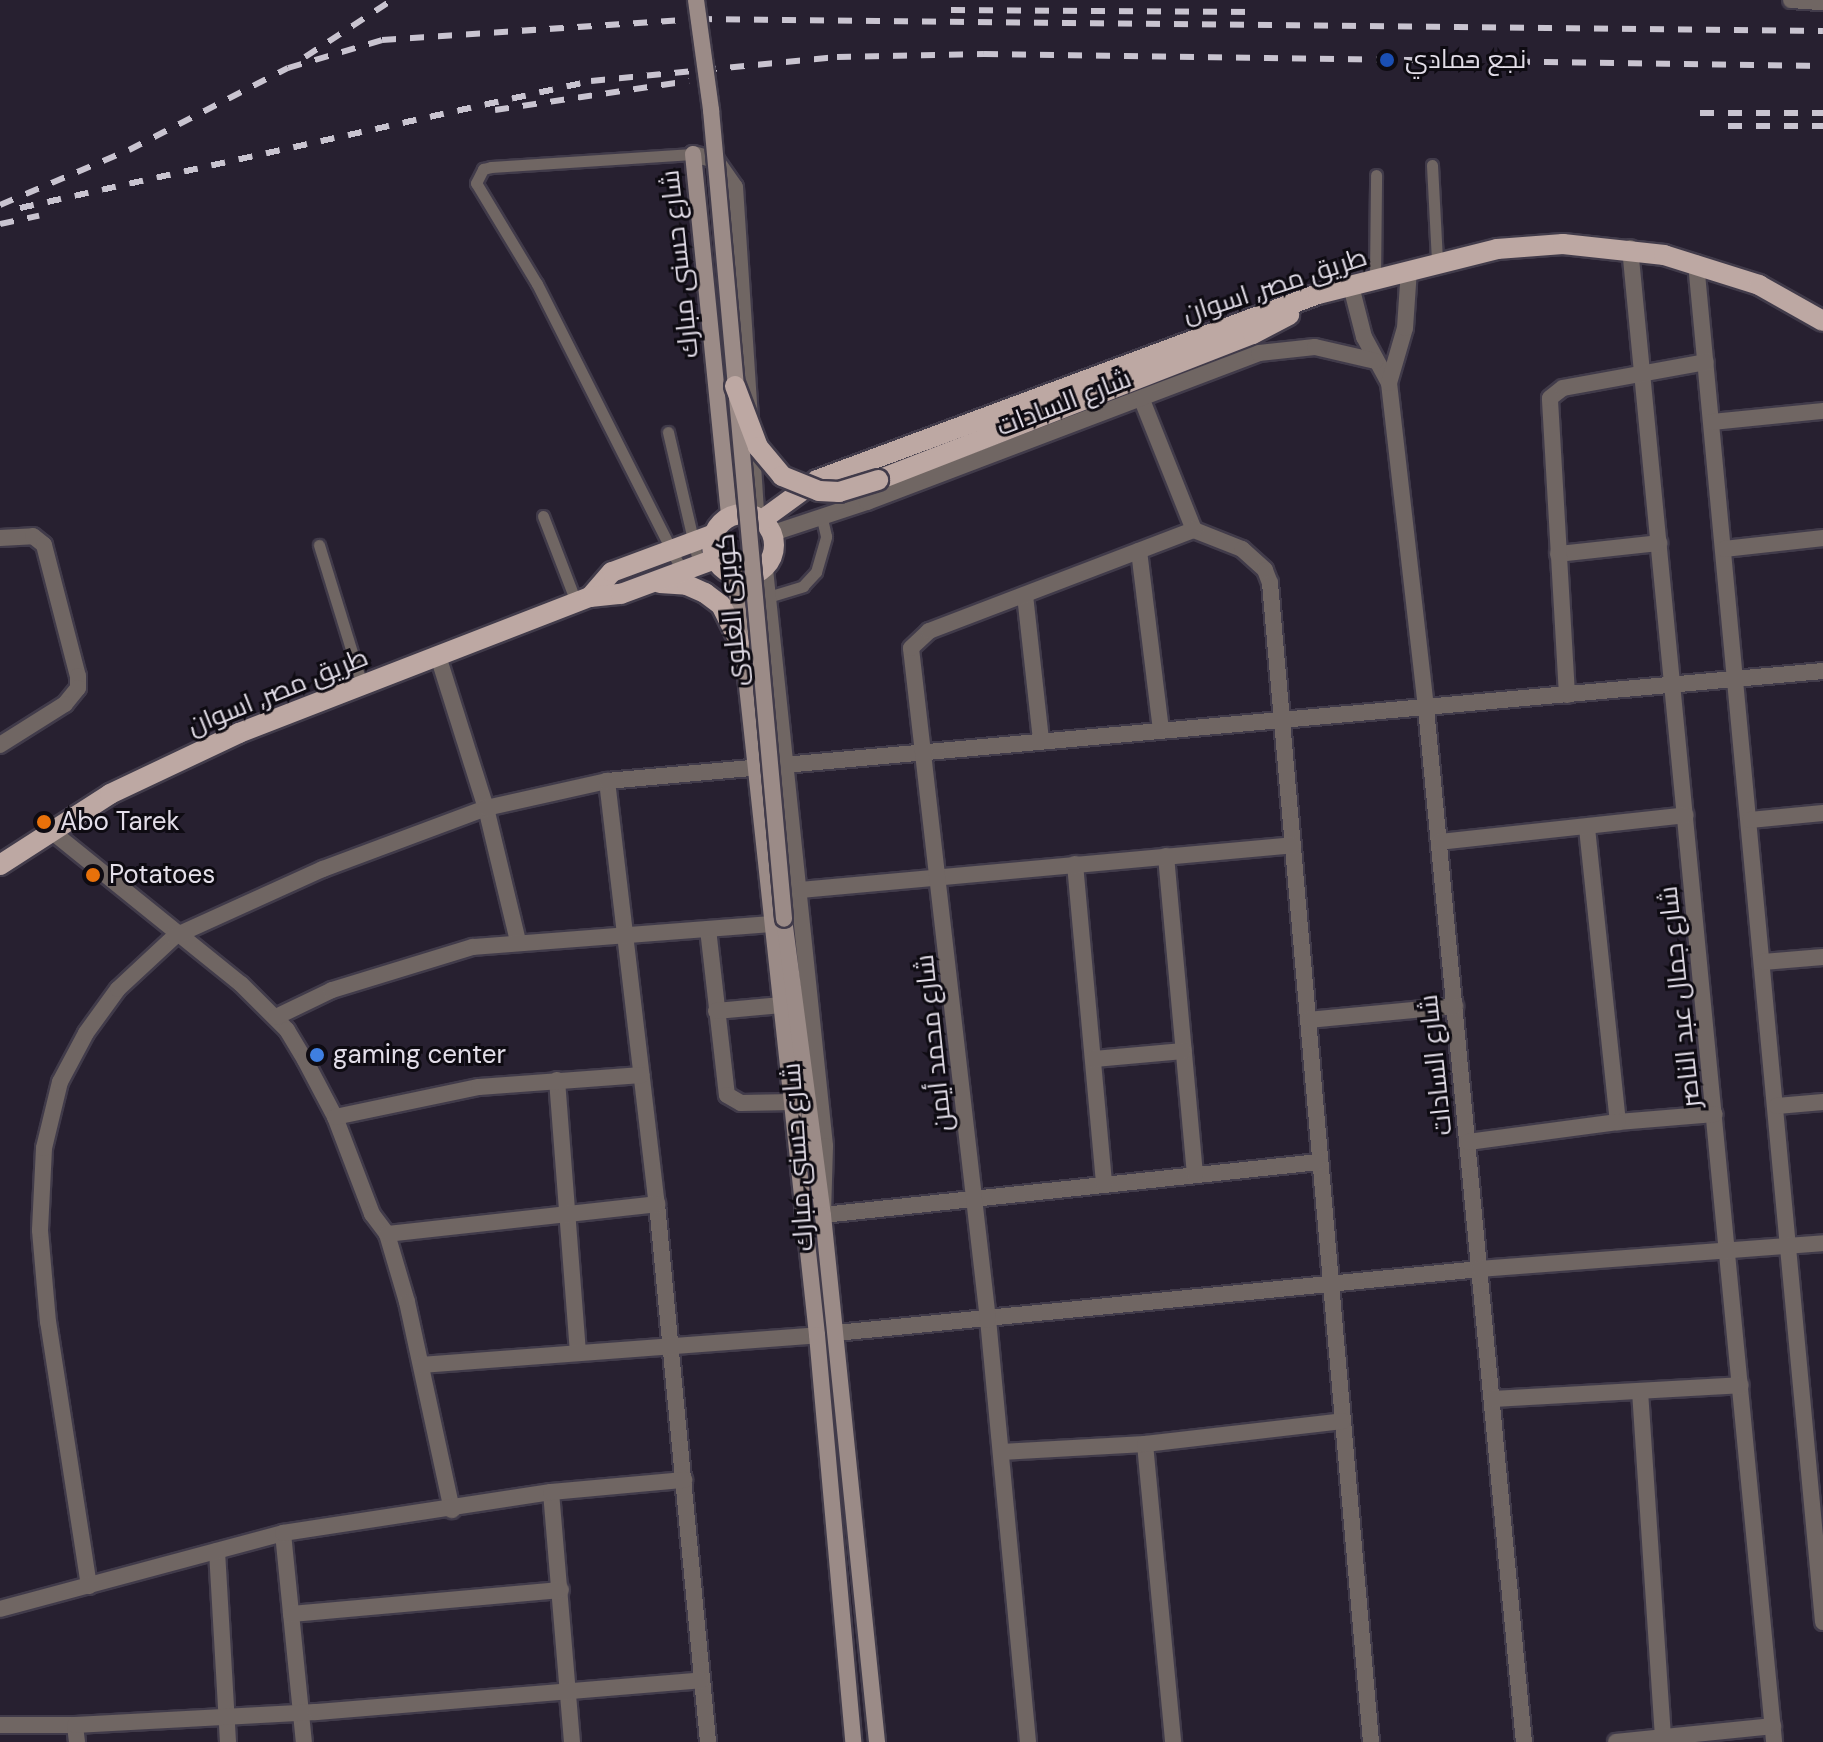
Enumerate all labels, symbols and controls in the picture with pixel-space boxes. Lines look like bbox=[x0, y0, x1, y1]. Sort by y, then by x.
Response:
place label: نجع حمادي bbox=[1405, 44, 1526, 76]
marker: نجع حمادي bbox=[1376, 49, 1398, 71]
street label: شارع حسنى مبارك bbox=[655, 168, 705, 360]
street label: طريق مصر, اسوان bbox=[1179, 242, 1371, 330]
street label: شارع السادات bbox=[992, 363, 1136, 443]
street label: كوبرى العلوى bbox=[710, 532, 754, 688]
street label: طريق مصر, اسوان bbox=[183, 642, 373, 742]
place label: Abo Tarek bbox=[60, 806, 180, 838]
marker: Abo Tarek bbox=[35, 813, 53, 831]
place label: Potatoes bbox=[109, 859, 215, 891]
marker: Potatoes bbox=[84, 866, 102, 884]
street label: شارع جمال عبد الناصر bbox=[1653, 885, 1707, 1109]
street label: شارع محمد أيمن bbox=[909, 953, 959, 1133]
street label: شارع السادات bbox=[1413, 993, 1459, 1137]
place label: gaming center bbox=[333, 1039, 506, 1071]
marker: gaming center bbox=[308, 1046, 326, 1064]
street label: شارع حسنى مبارك bbox=[776, 1062, 820, 1252]

